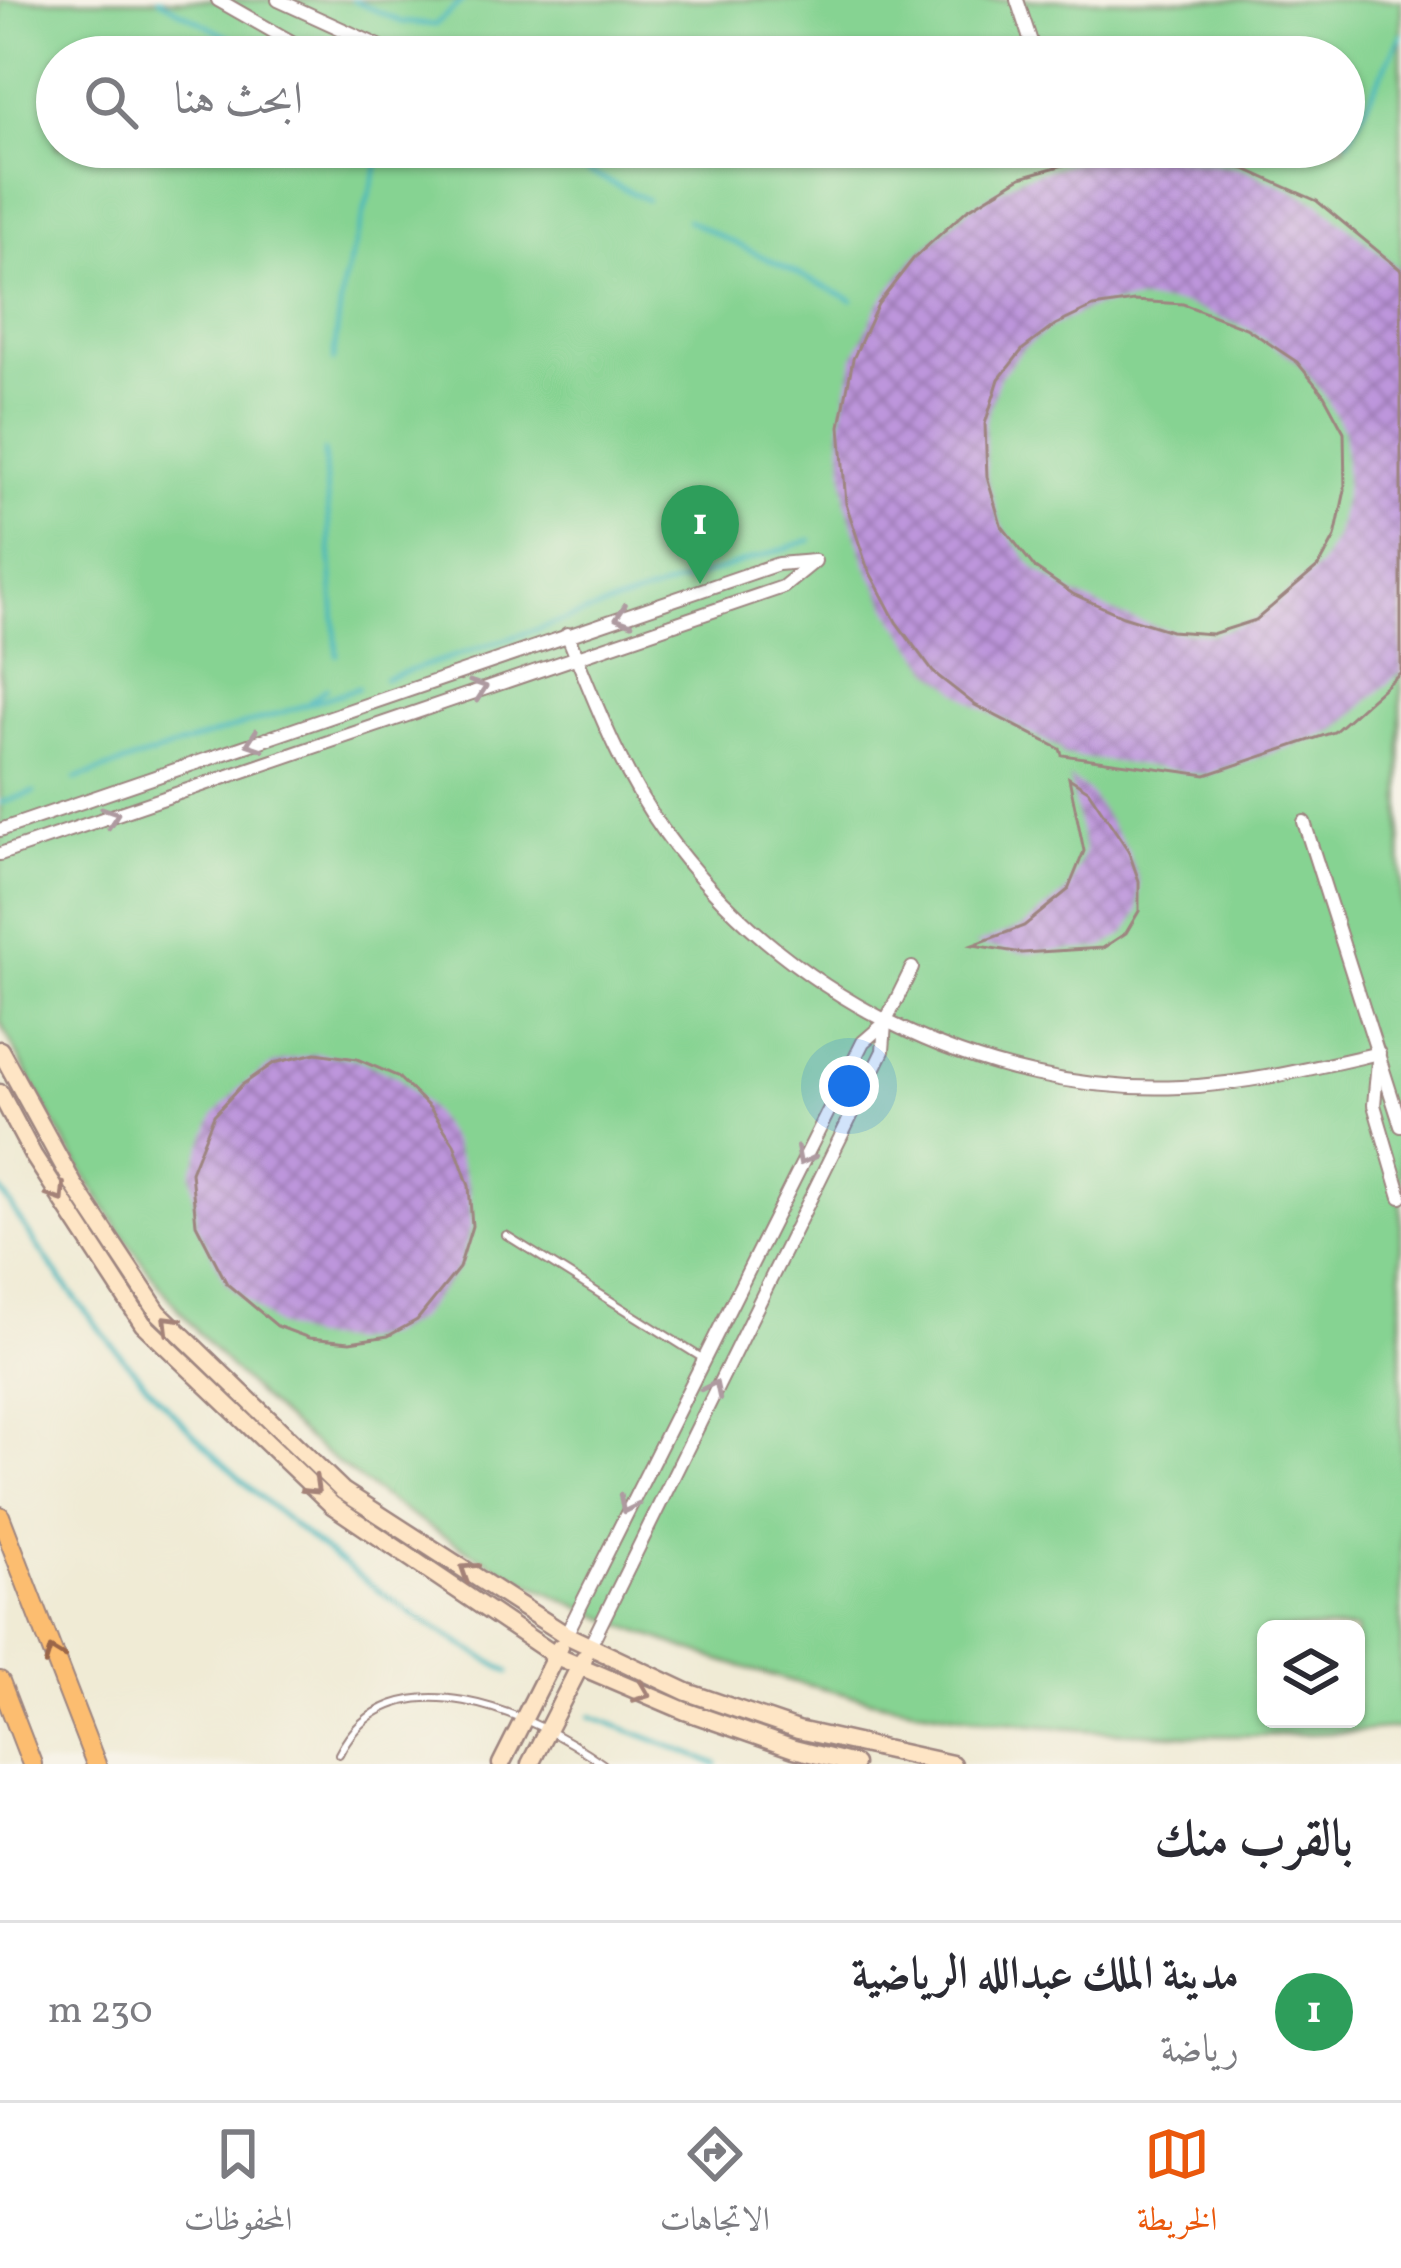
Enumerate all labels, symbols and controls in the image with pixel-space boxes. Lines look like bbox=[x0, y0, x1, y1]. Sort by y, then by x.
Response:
search box bbox=[36, 36, 1365, 168]
icon: search bbox=[78, 69, 144, 135]
text: ابحث هنا bbox=[174, 70, 303, 133]
pin: 1 bbox=[661, 485, 739, 584]
one-way arrow bbox=[613, 601, 634, 626]
one-way arrow bbox=[467, 679, 488, 703]
one-way arrow bbox=[245, 728, 266, 752]
one-way arrow bbox=[99, 806, 120, 830]
your location bbox=[819, 1056, 879, 1116]
one-way arrow bbox=[795, 1145, 818, 1166]
one-way arrow bbox=[44, 1181, 66, 1203]
one-way arrow bbox=[162, 1315, 184, 1337]
one-way arrow bbox=[699, 1380, 722, 1401]
one-way arrow bbox=[299, 1473, 321, 1495]
one-way arrow bbox=[618, 1493, 641, 1514]
one-way arrow bbox=[459, 1564, 481, 1586]
map controls bbox=[1257, 1620, 1365, 1728]
button: layers bbox=[1257, 1620, 1365, 1728]
one-way arrow bbox=[42, 1646, 67, 1667]
one-way arrow bbox=[630, 1679, 651, 1703]
text: بالقرب منك bbox=[1154, 1806, 1353, 1877]
text: مدينة الملك عبدالله الرياضية bbox=[852, 1945, 1239, 2008]
text: 230 m bbox=[48, 1985, 153, 2039]
text: 1 bbox=[1306, 1985, 1322, 2039]
text: رياضة bbox=[1160, 2024, 1239, 2078]
tab: المحفوظات bbox=[184, 2121, 292, 2251]
tab: الاتجاهات bbox=[660, 2121, 770, 2251]
tab: الخريطة bbox=[1137, 2121, 1217, 2251]

